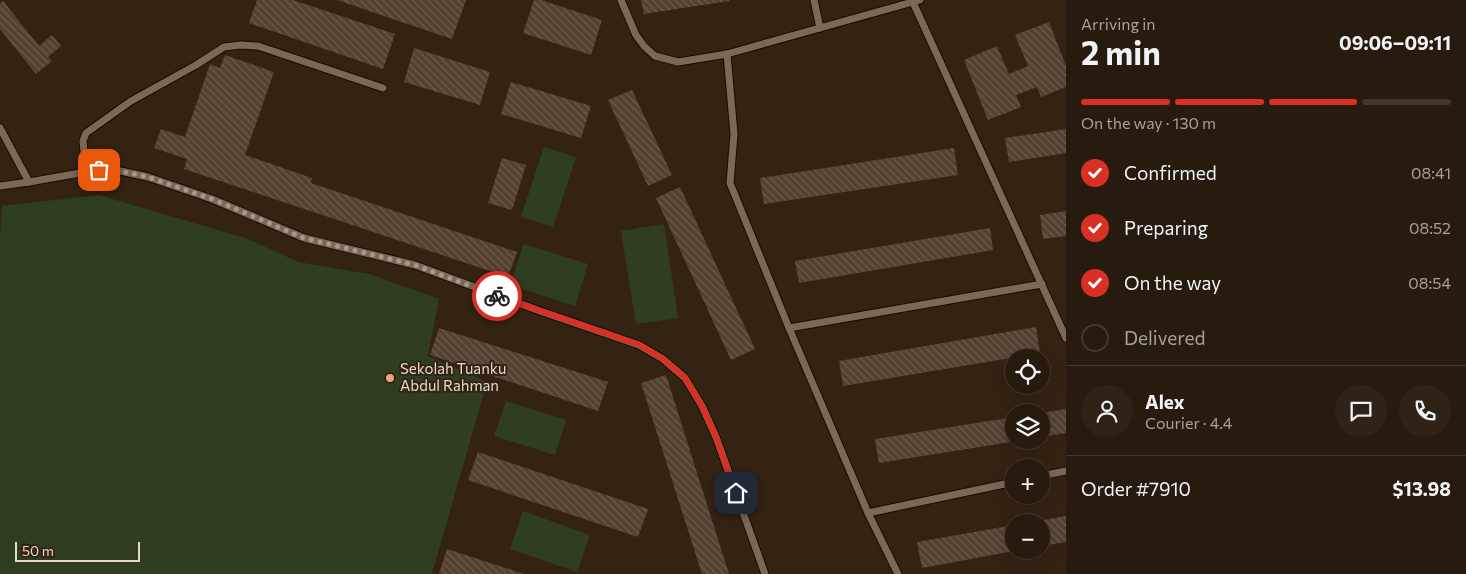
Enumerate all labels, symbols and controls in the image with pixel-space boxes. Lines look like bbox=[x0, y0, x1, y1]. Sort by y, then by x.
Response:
text: Arriving in bbox=[1081, 14, 1155, 33]
text: 09:06–09:11 bbox=[1339, 31, 1451, 54]
text: 2 min bbox=[1081, 32, 1161, 72]
text: On the way · 130 m bbox=[1081, 113, 1216, 132]
pin bbox=[78, 149, 120, 191]
icon: bag bbox=[85, 156, 113, 184]
icon: check bbox=[1081, 159, 1109, 187]
text: Confirmed bbox=[1124, 161, 1217, 184]
text: 08:41 bbox=[1411, 163, 1451, 182]
icon: check bbox=[1081, 214, 1109, 242]
text: Preparing bbox=[1124, 216, 1208, 239]
text: 08:52 bbox=[1409, 218, 1451, 237]
icon: check bbox=[1081, 269, 1109, 297]
courier bbox=[472, 271, 522, 321]
text: On the way bbox=[1124, 271, 1221, 294]
text: 08:54 bbox=[1408, 273, 1451, 292]
icon: bike bbox=[483, 282, 511, 310]
text: Delivered bbox=[1124, 326, 1205, 349]
map controls bbox=[1005, 349, 1050, 559]
button: locate bbox=[1005, 349, 1050, 394]
place label: Sekolah Tuanku Abdul Rahman bbox=[400, 359, 506, 394]
marker: Sekolah Tuanku Abdul Rahman bbox=[384, 372, 396, 384]
button: person bbox=[1081, 385, 1133, 437]
button: chat bbox=[1335, 385, 1387, 437]
button: phone bbox=[1399, 385, 1451, 437]
text: Alex bbox=[1145, 390, 1185, 413]
button: layers bbox=[1005, 404, 1050, 449]
text: Courier · 4.4 bbox=[1145, 413, 1232, 432]
button: + bbox=[1005, 459, 1050, 504]
pin bbox=[715, 472, 757, 514]
text: Order #7910 bbox=[1081, 477, 1191, 500]
text: $13.98 bbox=[1392, 477, 1451, 500]
icon: home bbox=[722, 479, 750, 507]
button: − bbox=[1005, 514, 1050, 559]
scale bar bbox=[15, 539, 140, 562]
text: 50 m bbox=[22, 542, 54, 559]

